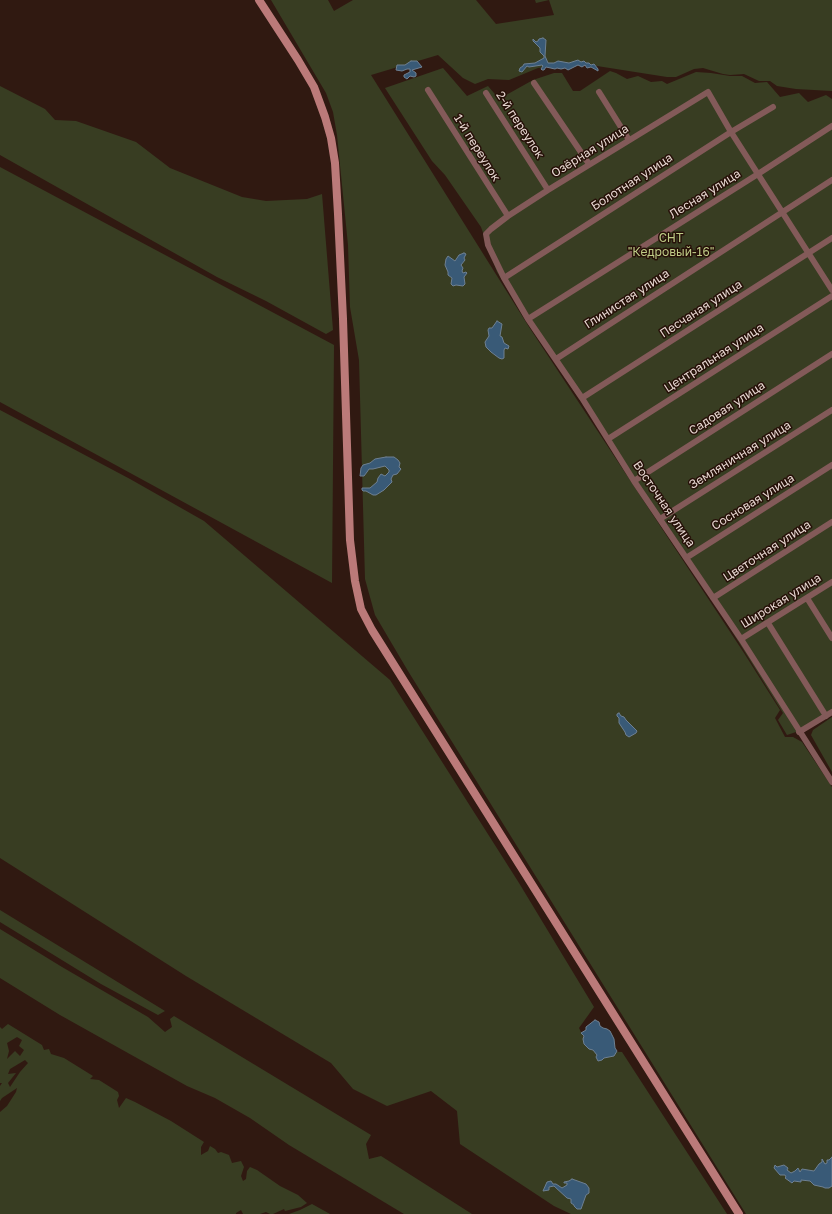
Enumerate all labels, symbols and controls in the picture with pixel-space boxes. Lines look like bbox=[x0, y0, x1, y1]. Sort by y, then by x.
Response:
street label: 2-й переулок bbox=[493, 88, 547, 162]
street label: 1-й переулок bbox=[451, 112, 503, 184]
street label: Озёрная улица bbox=[549, 121, 631, 181]
street label: Болотная улица bbox=[589, 150, 675, 214]
street label: Лесная улица bbox=[667, 166, 743, 222]
park label: СНТ "Кедровый-16" bbox=[628, 231, 714, 259]
street label: Глинистая улица bbox=[582, 266, 672, 332]
street label: Песчаная улица bbox=[657, 277, 745, 341]
street label: Центральная улица bbox=[662, 320, 766, 396]
street label: Садовая улица bbox=[686, 378, 768, 438]
street label: Земляничная улица bbox=[686, 418, 794, 492]
street label: Восточная улица bbox=[630, 458, 698, 550]
street label: Сосновая улица bbox=[709, 471, 797, 533]
street label: Цветочная улица bbox=[721, 517, 813, 585]
street label: Широкая улица bbox=[738, 570, 824, 632]

